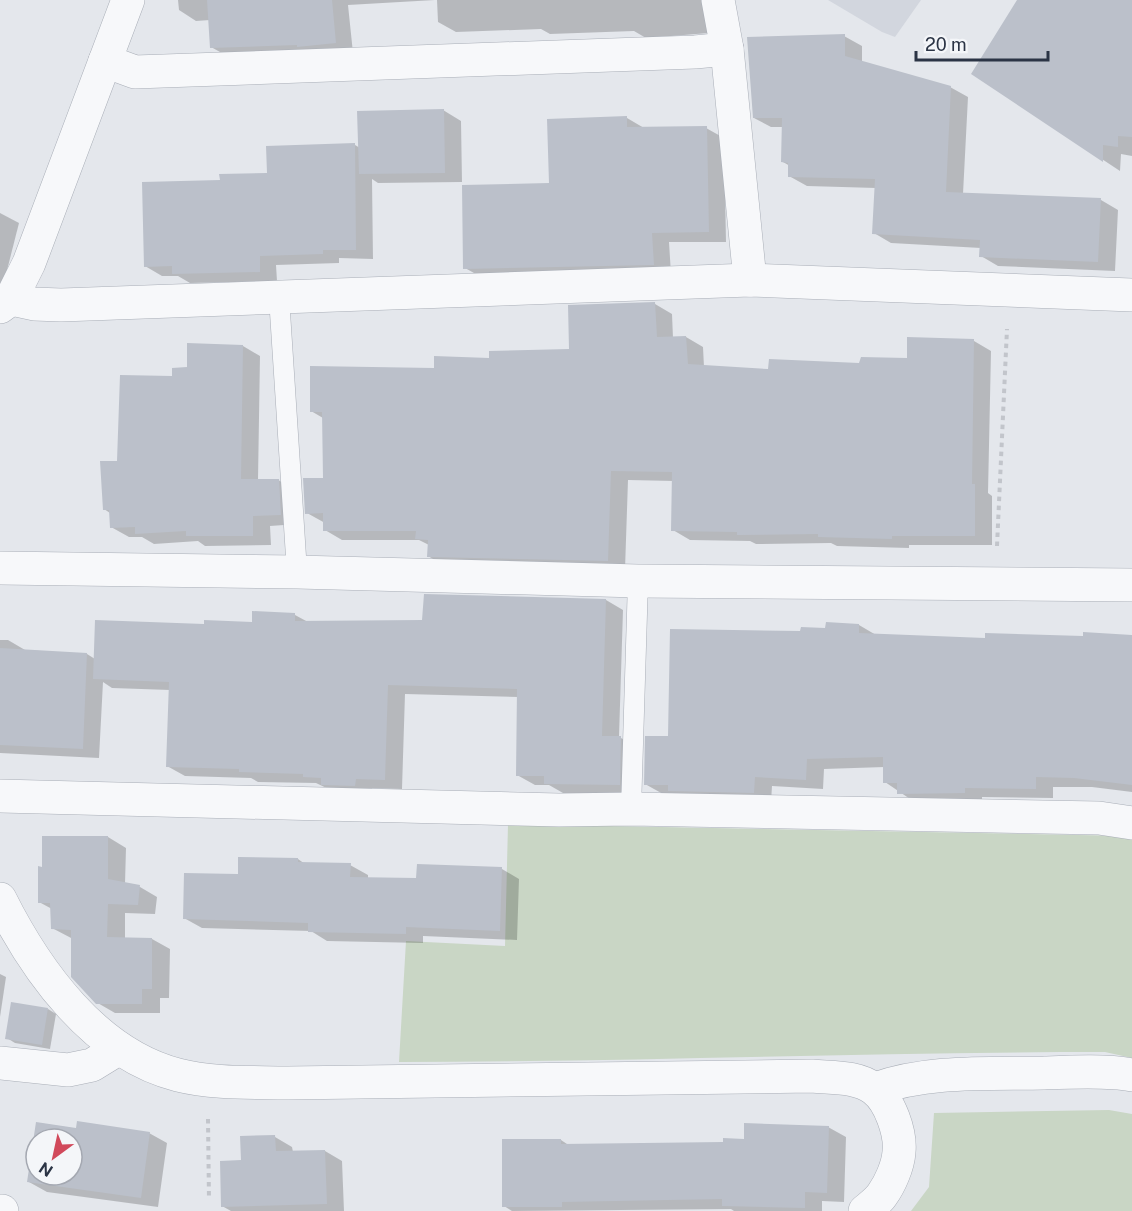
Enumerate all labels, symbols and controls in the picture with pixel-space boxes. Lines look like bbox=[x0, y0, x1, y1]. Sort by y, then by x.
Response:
scale bar bbox=[916, 24, 1048, 62]
text: 20 m bbox=[925, 34, 967, 55]
north arrow bbox=[24, 1127, 84, 1187]
text: N bbox=[36, 1158, 57, 1181]

